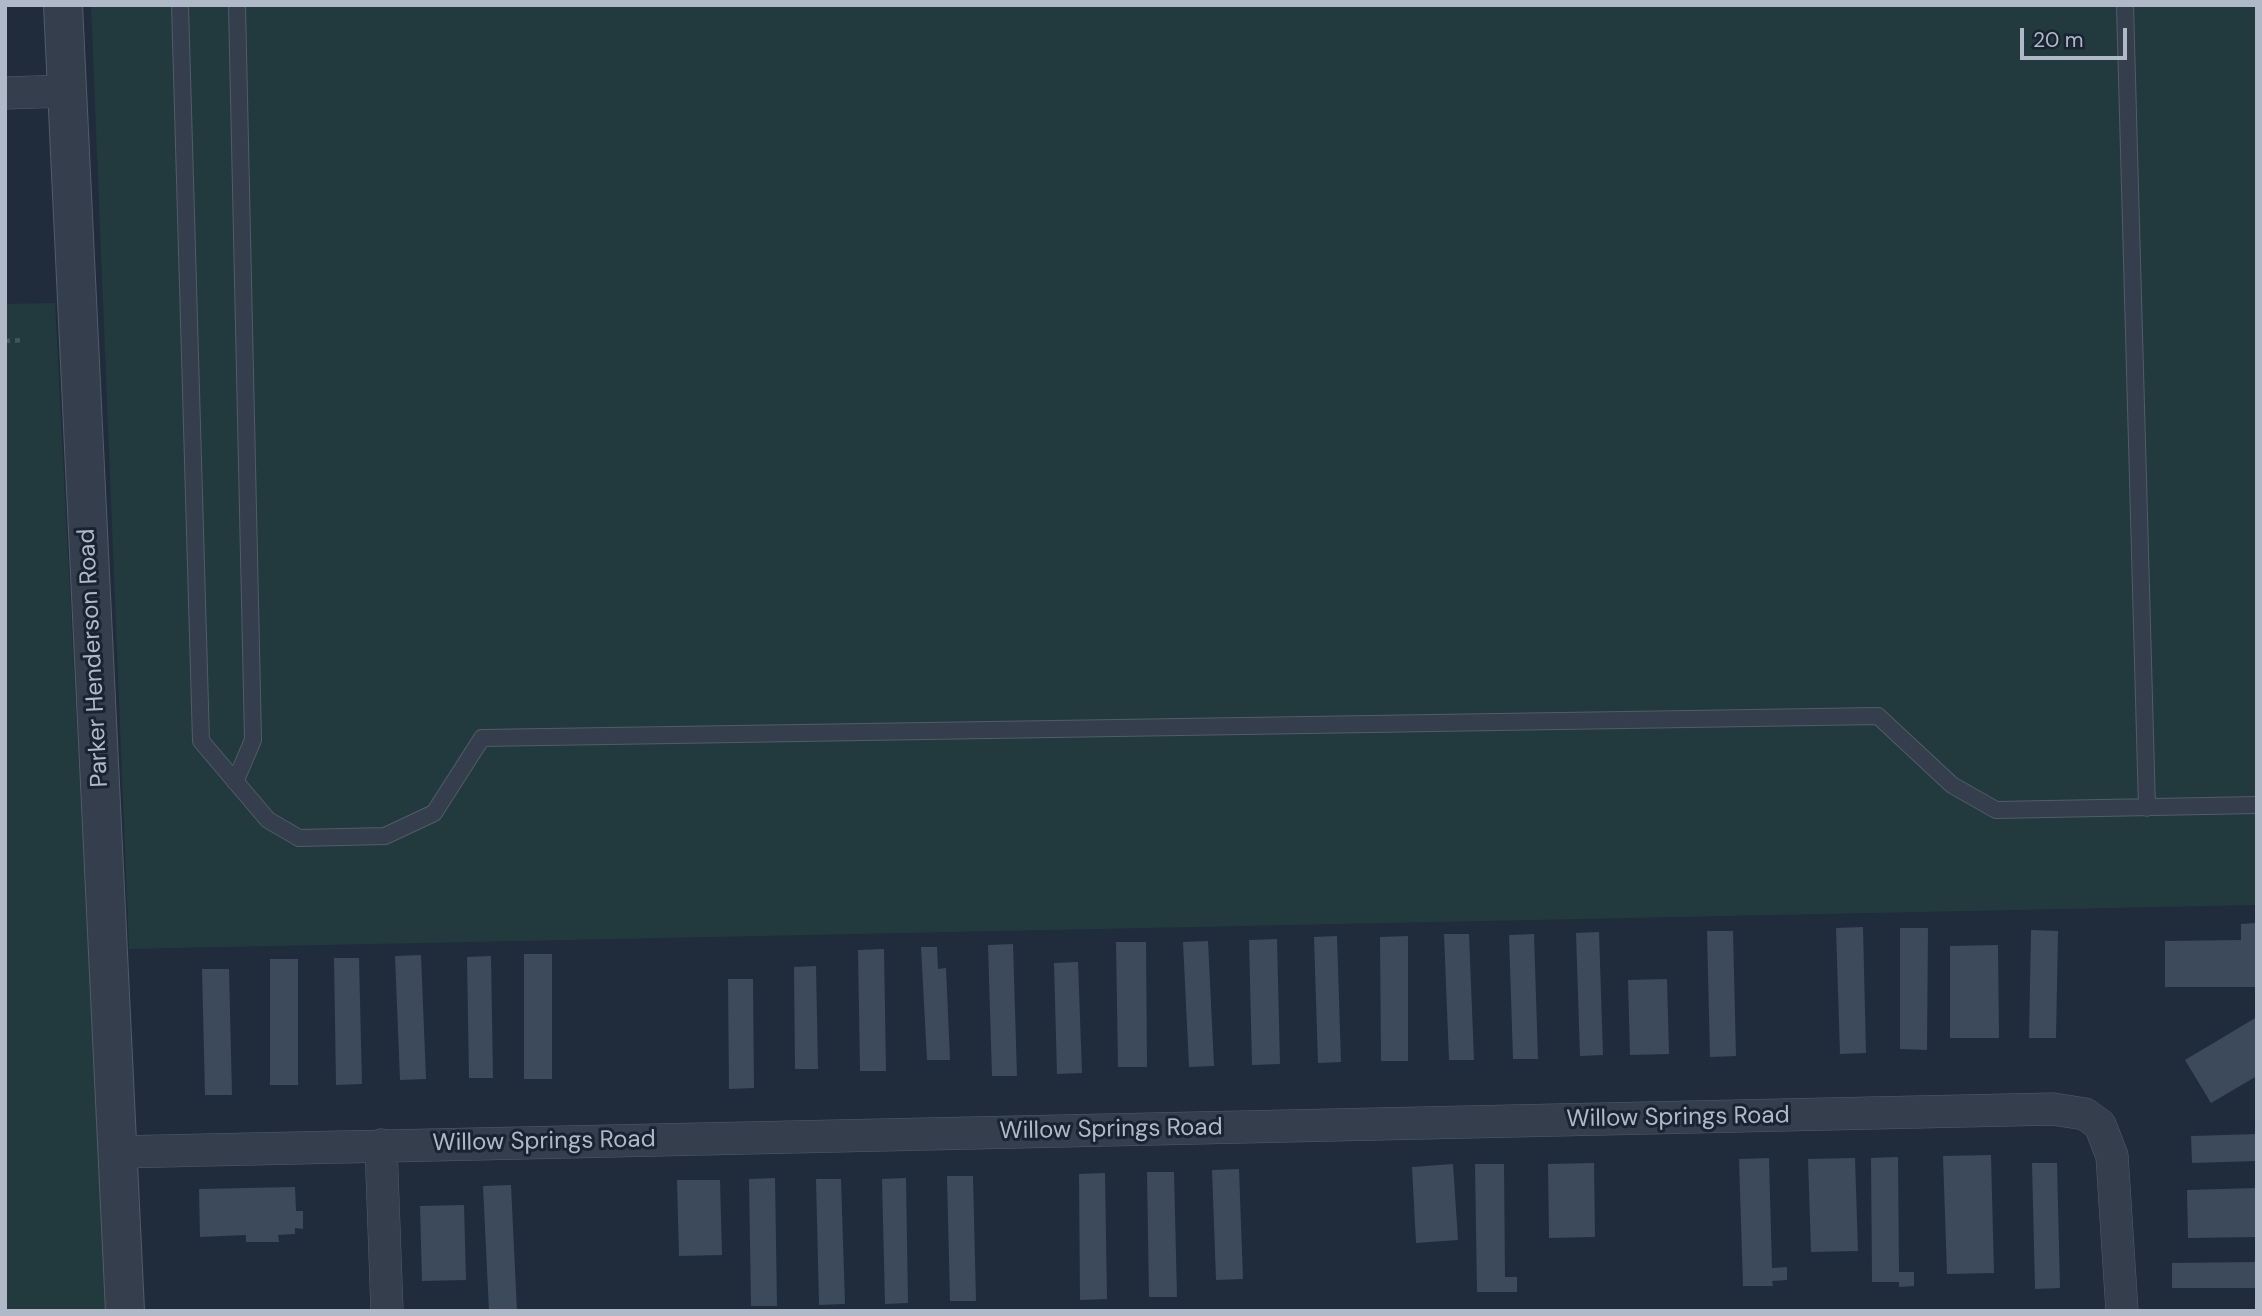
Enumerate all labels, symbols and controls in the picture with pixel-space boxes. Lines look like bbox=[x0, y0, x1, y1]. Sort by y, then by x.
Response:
scale bar bbox=[2024, 14, 2131, 58]
text: 20 m bbox=[2033, 26, 2084, 54]
street label: Parker Henderson Road bbox=[73, 528, 115, 788]
street label: Willow Springs Road bbox=[1566, 1102, 1790, 1134]
street label: Willow Springs Road bbox=[999, 1114, 1223, 1146]
street label: Willow Springs Road bbox=[432, 1126, 656, 1158]

